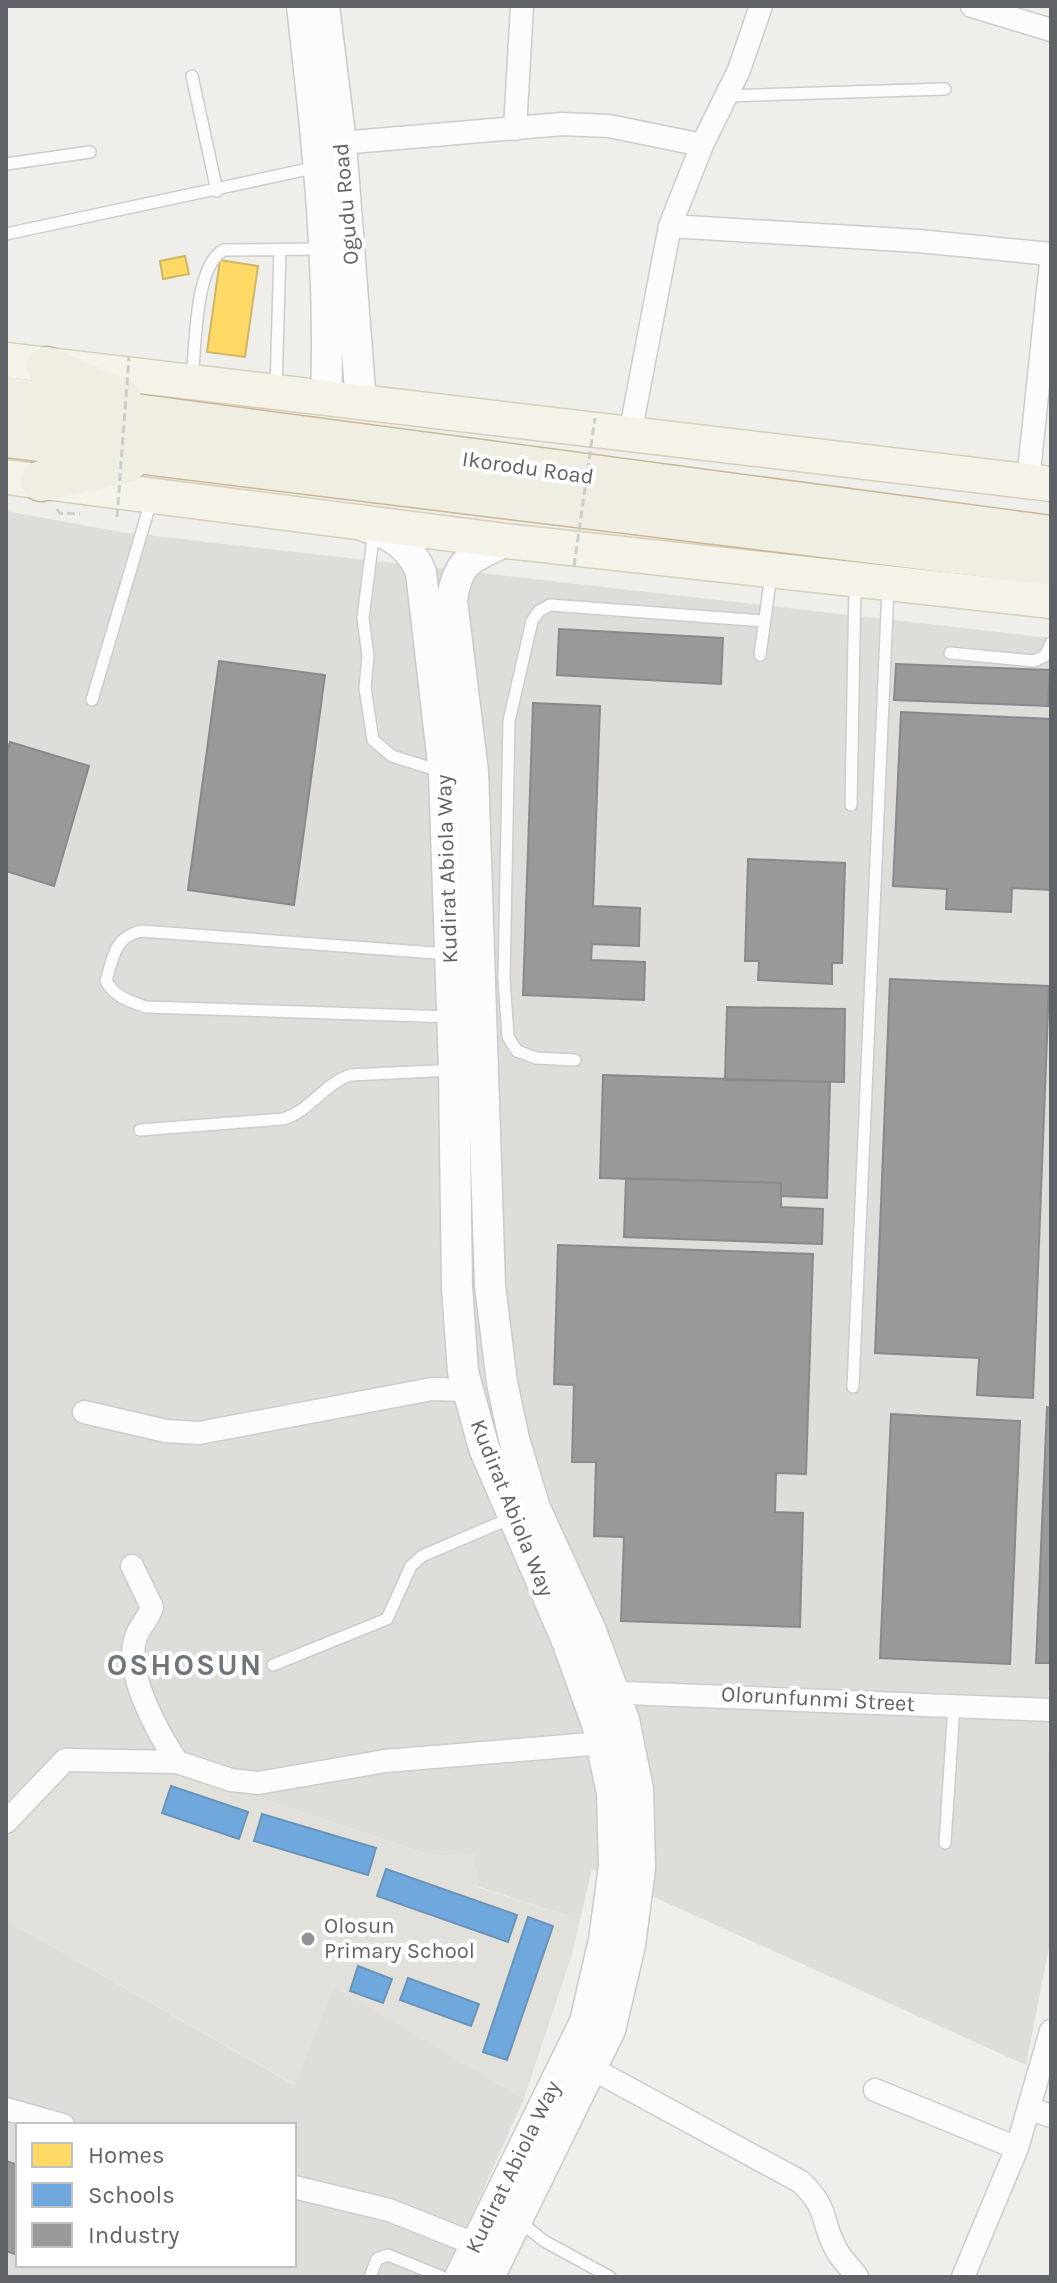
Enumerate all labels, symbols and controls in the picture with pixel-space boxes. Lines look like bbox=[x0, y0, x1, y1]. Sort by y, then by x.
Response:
street label: Ogudu Road bbox=[328, 142, 364, 266]
street label: Ikorodu Road bbox=[460, 446, 596, 490]
street label: Kudirat Abiola Way bbox=[431, 774, 463, 964]
street label: Kudirat Abiola Way bbox=[465, 1416, 559, 1600]
district label: OSHOSUN bbox=[107, 1647, 263, 1683]
street label: Olorunfunmi Street bbox=[721, 1681, 915, 1717]
place label: Olosun Primary School bbox=[324, 1913, 475, 1964]
marker: Olosun Primary School bbox=[299, 1930, 317, 1948]
street label: Kudirat Abiola Way bbox=[460, 2076, 566, 2258]
legend bbox=[16, 2123, 296, 2267]
text: Homes bbox=[88, 2141, 165, 2169]
text: Schools bbox=[88, 2181, 175, 2209]
text: Industry bbox=[88, 2221, 179, 2249]

